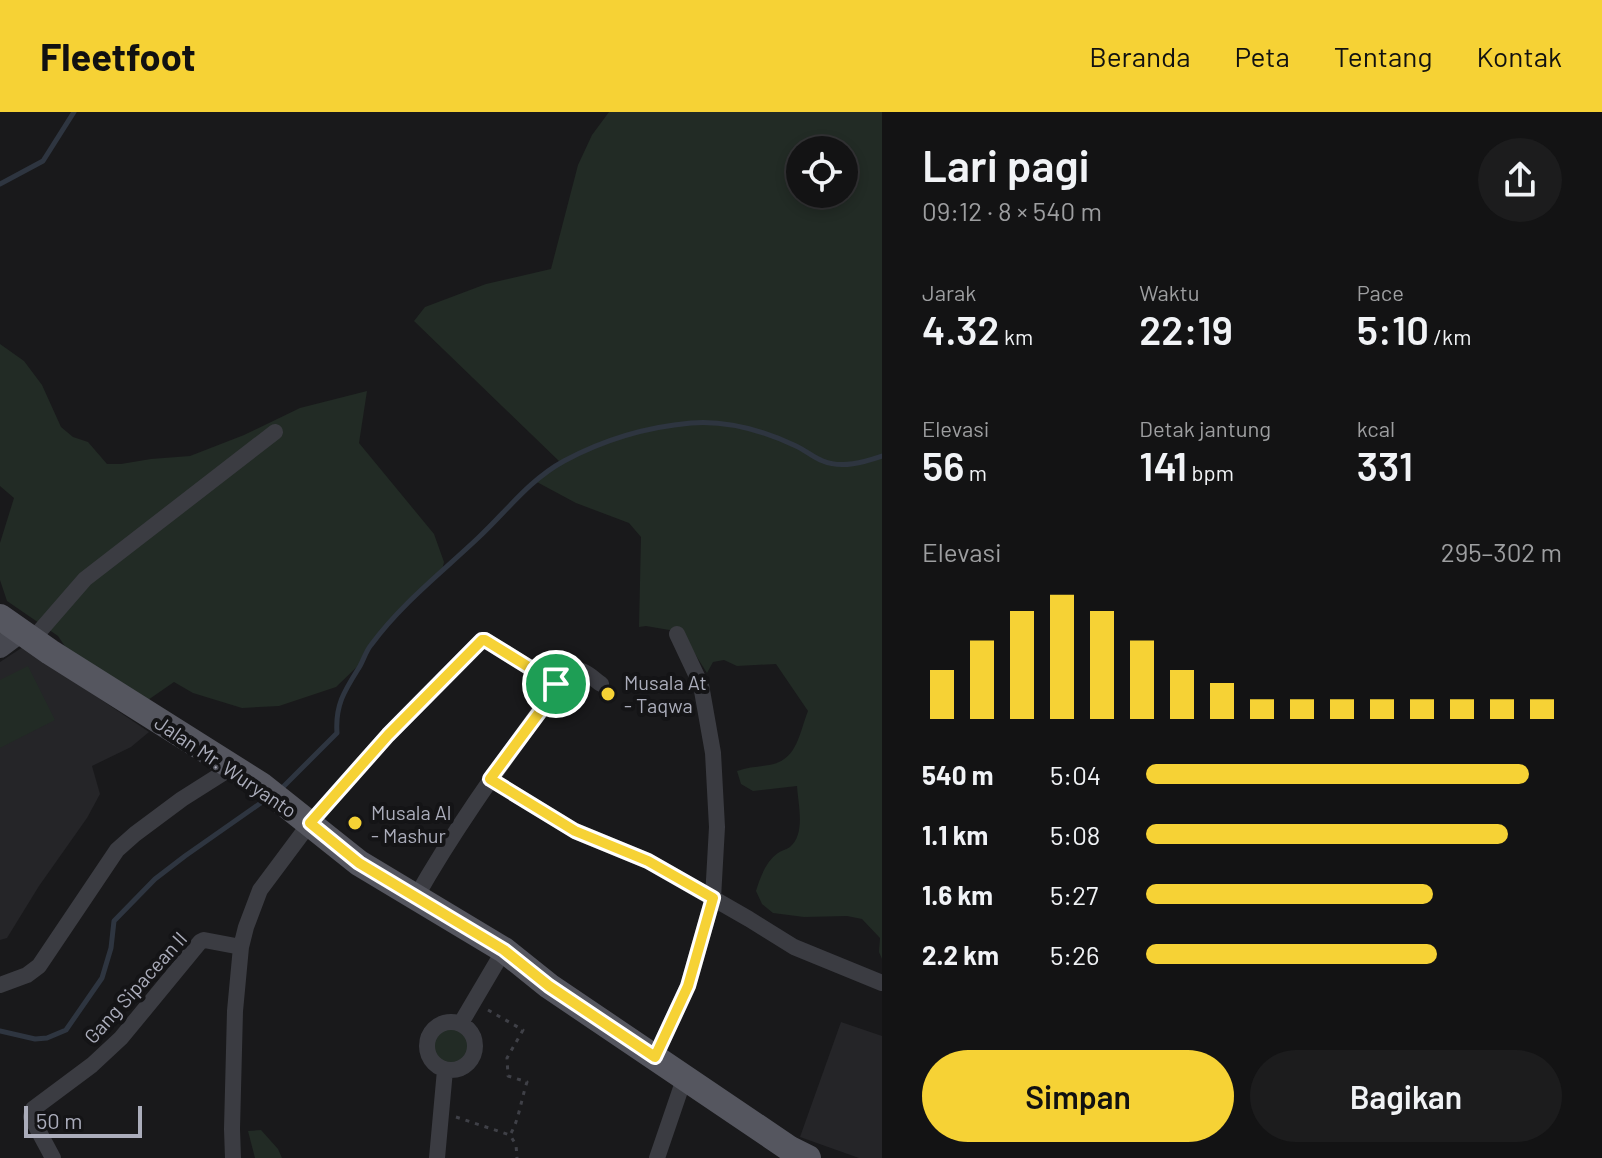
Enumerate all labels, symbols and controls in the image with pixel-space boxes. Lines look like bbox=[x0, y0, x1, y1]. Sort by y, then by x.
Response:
text: Fleetfoot bbox=[40, 33, 196, 79]
text: Beranda bbox=[1089, 39, 1191, 73]
text: Peta bbox=[1235, 39, 1290, 73]
text: Tentang bbox=[1334, 39, 1432, 73]
text: Kontak bbox=[1476, 39, 1562, 73]
map controls bbox=[786, 136, 858, 208]
button: locate bbox=[786, 136, 858, 208]
text: Lari pagi bbox=[922, 138, 1090, 191]
button: share bbox=[1478, 138, 1562, 222]
text: 09:12 · 8 × 540 m bbox=[922, 195, 1102, 226]
text: Jarak bbox=[922, 279, 976, 305]
text: Waktu bbox=[1139, 279, 1200, 305]
text: Pace bbox=[1357, 279, 1404, 305]
text: 4.32 bbox=[922, 305, 1000, 353]
text: 22:19 bbox=[1139, 305, 1233, 353]
text: 5:10 bbox=[1357, 305, 1429, 353]
text: km bbox=[1000, 323, 1033, 349]
text: /km bbox=[1429, 323, 1471, 349]
text: Elevasi bbox=[922, 415, 989, 441]
text: Detak jantung bbox=[1139, 415, 1271, 441]
text: kcal bbox=[1357, 415, 1395, 441]
text: 56 bbox=[922, 441, 964, 489]
text: 141 bbox=[1139, 441, 1187, 489]
text: 331 bbox=[1357, 441, 1413, 489]
text: m bbox=[964, 459, 987, 485]
text: bpm bbox=[1187, 459, 1234, 485]
text: Elevasi bbox=[922, 536, 1002, 567]
text: 295–302 m bbox=[1441, 536, 1562, 567]
pin bbox=[522, 650, 590, 718]
icon: arrive bbox=[534, 662, 578, 706]
place label: Musala At - Taqwa bbox=[624, 670, 707, 717]
marker: Musala At - Taqwa bbox=[599, 685, 617, 703]
street label: Jalan Mr. Wuryanto bbox=[151, 710, 301, 822]
text: 540 m bbox=[922, 759, 993, 790]
text: 5:04 bbox=[1050, 759, 1101, 790]
place label: Musala Al - Mashur bbox=[371, 800, 451, 847]
marker: Musala Al - Mashur bbox=[346, 814, 364, 832]
text: 1.1 km bbox=[922, 819, 988, 850]
text: 5:08 bbox=[1050, 819, 1100, 850]
text: 1.6 km bbox=[922, 879, 993, 910]
text: 5:27 bbox=[1050, 879, 1098, 910]
street label: Gang Sipacean II bbox=[79, 926, 191, 1048]
text: 2.2 km bbox=[922, 939, 999, 970]
text: 5:26 bbox=[1050, 939, 1100, 970]
button: Simpan bbox=[922, 1050, 1234, 1142]
button: Bagikan bbox=[1250, 1050, 1562, 1142]
scale bar bbox=[24, 1102, 142, 1138]
text: 50 m bbox=[36, 1107, 82, 1133]

